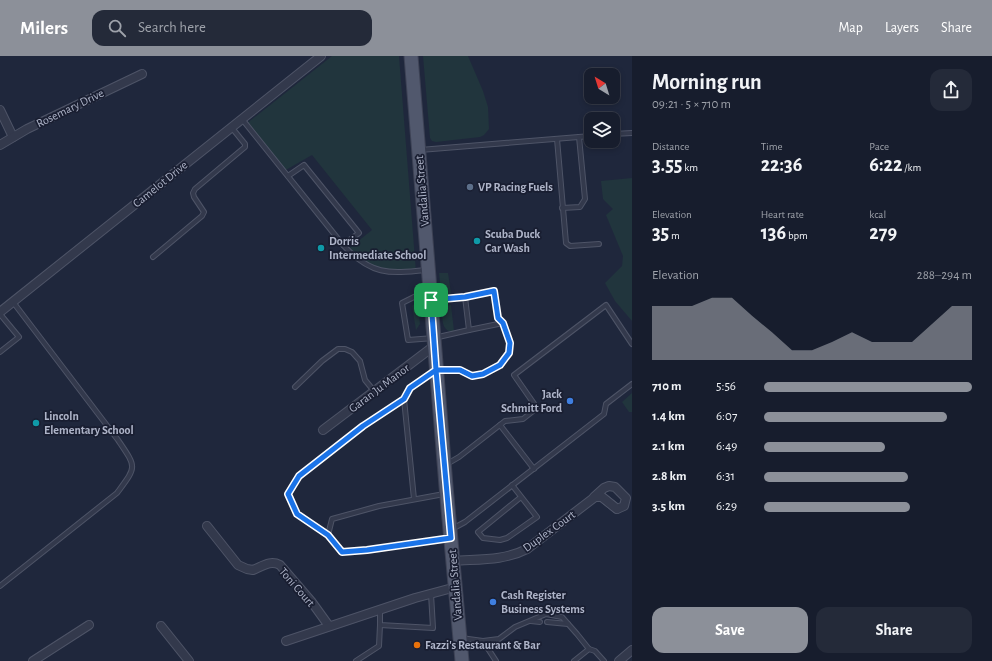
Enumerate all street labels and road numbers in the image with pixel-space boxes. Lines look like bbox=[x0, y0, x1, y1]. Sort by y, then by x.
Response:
street label: Rosemary Drive bbox=[34, 87, 106, 130]
street label: Vandalia Street bbox=[413, 155, 431, 227]
street label: Camelot Drive bbox=[130, 158, 190, 210]
street label: Garan Ju Manor bbox=[347, 361, 412, 415]
street label: Duplex Court bbox=[521, 508, 577, 554]
street label: Vandalia Street bbox=[446, 549, 464, 621]
street label: Toni Court bbox=[277, 565, 317, 609]

